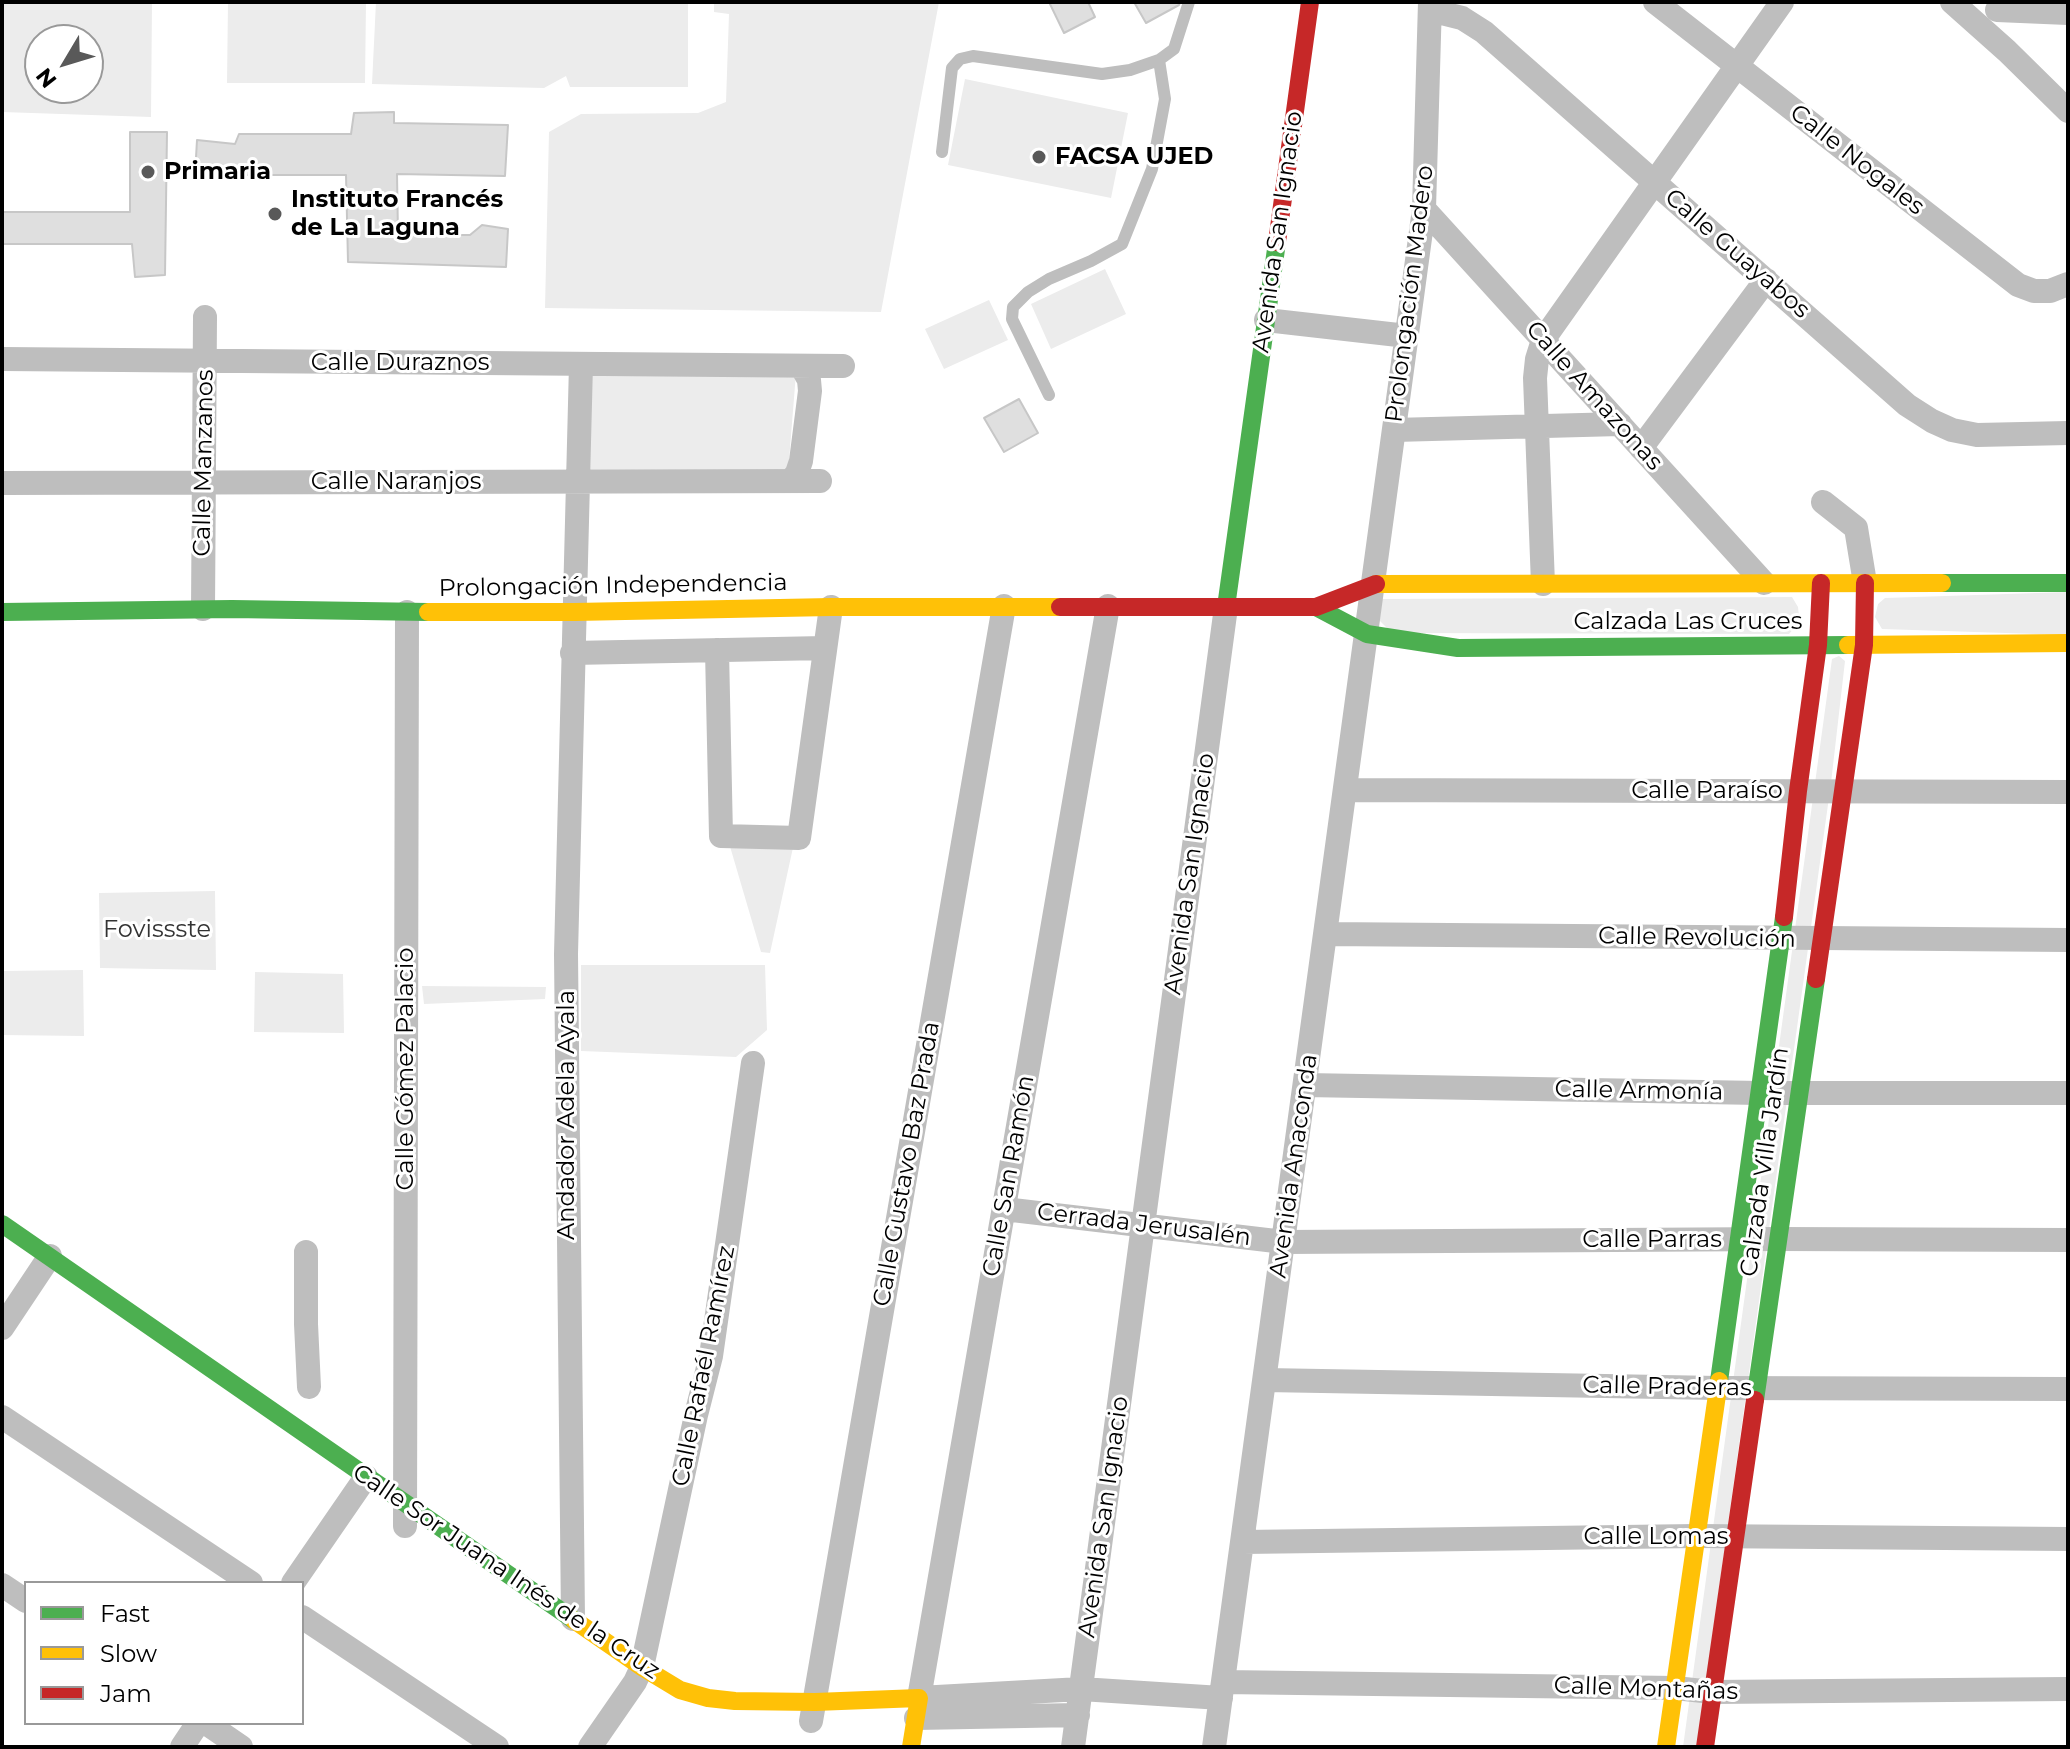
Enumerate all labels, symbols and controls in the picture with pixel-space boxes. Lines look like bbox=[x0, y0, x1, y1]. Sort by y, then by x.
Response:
north arrow bbox=[24, 24, 104, 104]
text: N bbox=[30, 63, 62, 93]
street label: Calle Nogales bbox=[1784, 99, 1930, 221]
street label: Avenida San Ignacio bbox=[1247, 109, 1309, 355]
place label: FACSA UJED bbox=[1055, 143, 1213, 171]
marker: FACSA UJED bbox=[1030, 148, 1048, 166]
place label: Primaria bbox=[164, 158, 271, 186]
marker: Primaria bbox=[139, 163, 157, 181]
street label: Prolongación Madero bbox=[1380, 164, 1440, 424]
street label: Calle Guayabos bbox=[1659, 183, 1815, 325]
place label: Instituto Francés de La Laguna bbox=[291, 186, 503, 242]
marker: Instituto Francés de La Laguna bbox=[266, 205, 284, 223]
street label: Calle Amazonas bbox=[1519, 316, 1669, 476]
street label: Calle Duraznos bbox=[311, 349, 489, 377]
street label: Calle Manzanos bbox=[188, 369, 220, 557]
street label: Calle Naranjos bbox=[311, 468, 481, 496]
street label: Prolongación Independencia bbox=[438, 569, 788, 603]
street label: Calzada Las Cruces bbox=[1573, 608, 1803, 636]
street label: Avenida San Ignacio bbox=[1159, 751, 1221, 997]
street label: Calle Paraíso bbox=[1631, 777, 1783, 805]
park label: Fovissste bbox=[103, 916, 211, 944]
street label: Calle Revolución bbox=[1598, 922, 1796, 954]
street label: Calle Gómez Palacio bbox=[392, 947, 420, 1191]
street label: Andador Adela Ayala bbox=[553, 990, 581, 1240]
street label: Calle Gustavo Baz Prada bbox=[868, 1019, 946, 1309]
street label: Calzada Villa Jardín bbox=[1735, 1046, 1795, 1278]
street label: Avenida Anaconda bbox=[1264, 1052, 1324, 1280]
street label: Calle San Ramón bbox=[977, 1073, 1041, 1279]
street label: Calle Armonía bbox=[1554, 1075, 1724, 1107]
street label: Cerrada Jerusalén bbox=[1035, 1198, 1253, 1252]
street label: Calle Parras bbox=[1582, 1226, 1722, 1254]
street label: Calle Rafaél Ramírez bbox=[667, 1243, 741, 1489]
street label: Calle Praderas bbox=[1582, 1371, 1752, 1403]
street label: Avenida San Ignacio bbox=[1073, 1394, 1135, 1640]
street label: Calle Sor Juana Inés de la Cruz bbox=[347, 1458, 665, 1686]
street label: Calle Lomas bbox=[1583, 1523, 1729, 1551]
legend bbox=[24, 1581, 304, 1725]
text: Fast bbox=[100, 1599, 150, 1628]
text: Slow bbox=[100, 1639, 157, 1668]
street label: Calle Montañas bbox=[1553, 1671, 1739, 1707]
text: Jam bbox=[100, 1679, 152, 1708]

